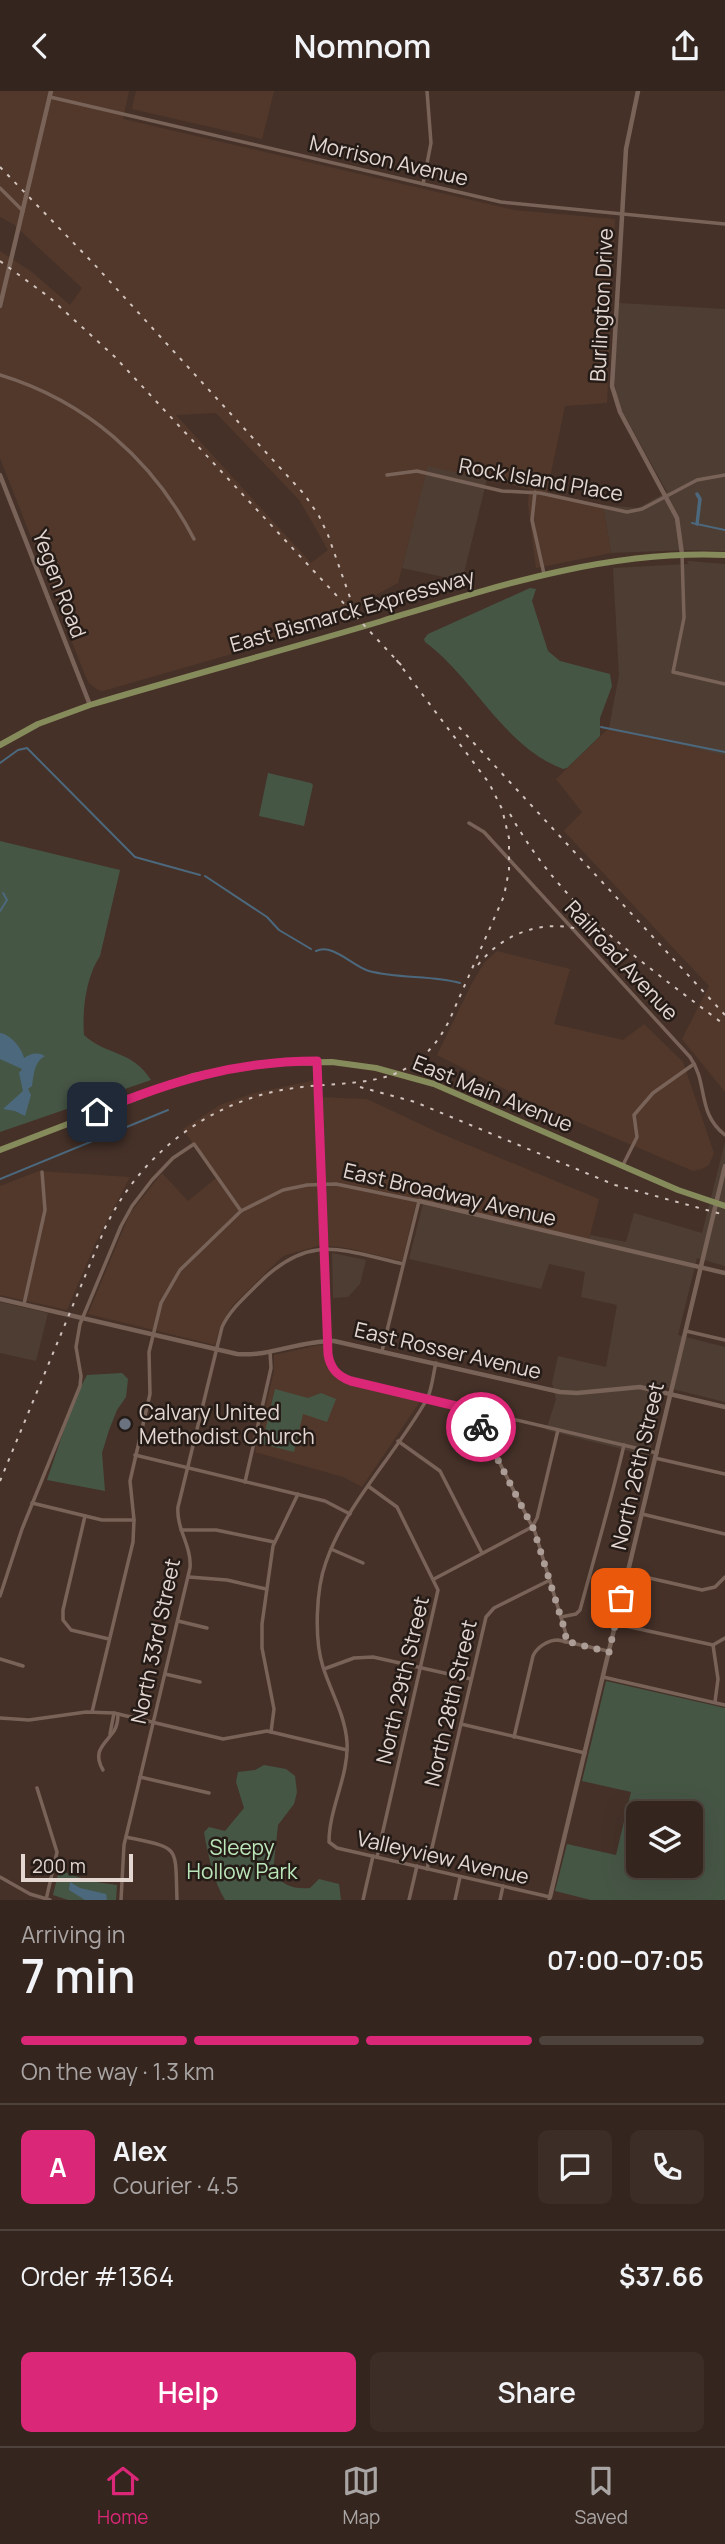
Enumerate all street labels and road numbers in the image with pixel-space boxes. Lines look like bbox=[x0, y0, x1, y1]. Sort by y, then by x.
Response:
street label: Morrison Avenue bbox=[307, 128, 471, 192]
street label: Burlington Drive bbox=[583, 227, 619, 383]
street label: Rock Island Place bbox=[457, 451, 625, 507]
street label: Yegen Road bbox=[27, 526, 93, 642]
street label: East Bismarck Expressway bbox=[226, 562, 478, 658]
street label: Railroad Avenue bbox=[559, 894, 685, 1026]
street label: East Main Avenue bbox=[409, 1048, 577, 1138]
street label: East Broadway Avenue bbox=[341, 1156, 559, 1232]
street label: East Rosser Avenue bbox=[352, 1315, 544, 1385]
street label: North 26th Street bbox=[604, 1379, 670, 1553]
street label: North 33rd Street bbox=[124, 1556, 186, 1726]
street label: North 29th Street bbox=[369, 1593, 435, 1767]
street label: North 28th Street bbox=[417, 1617, 483, 1789]
street label: Valleyview Avenue bbox=[354, 1824, 532, 1890]

